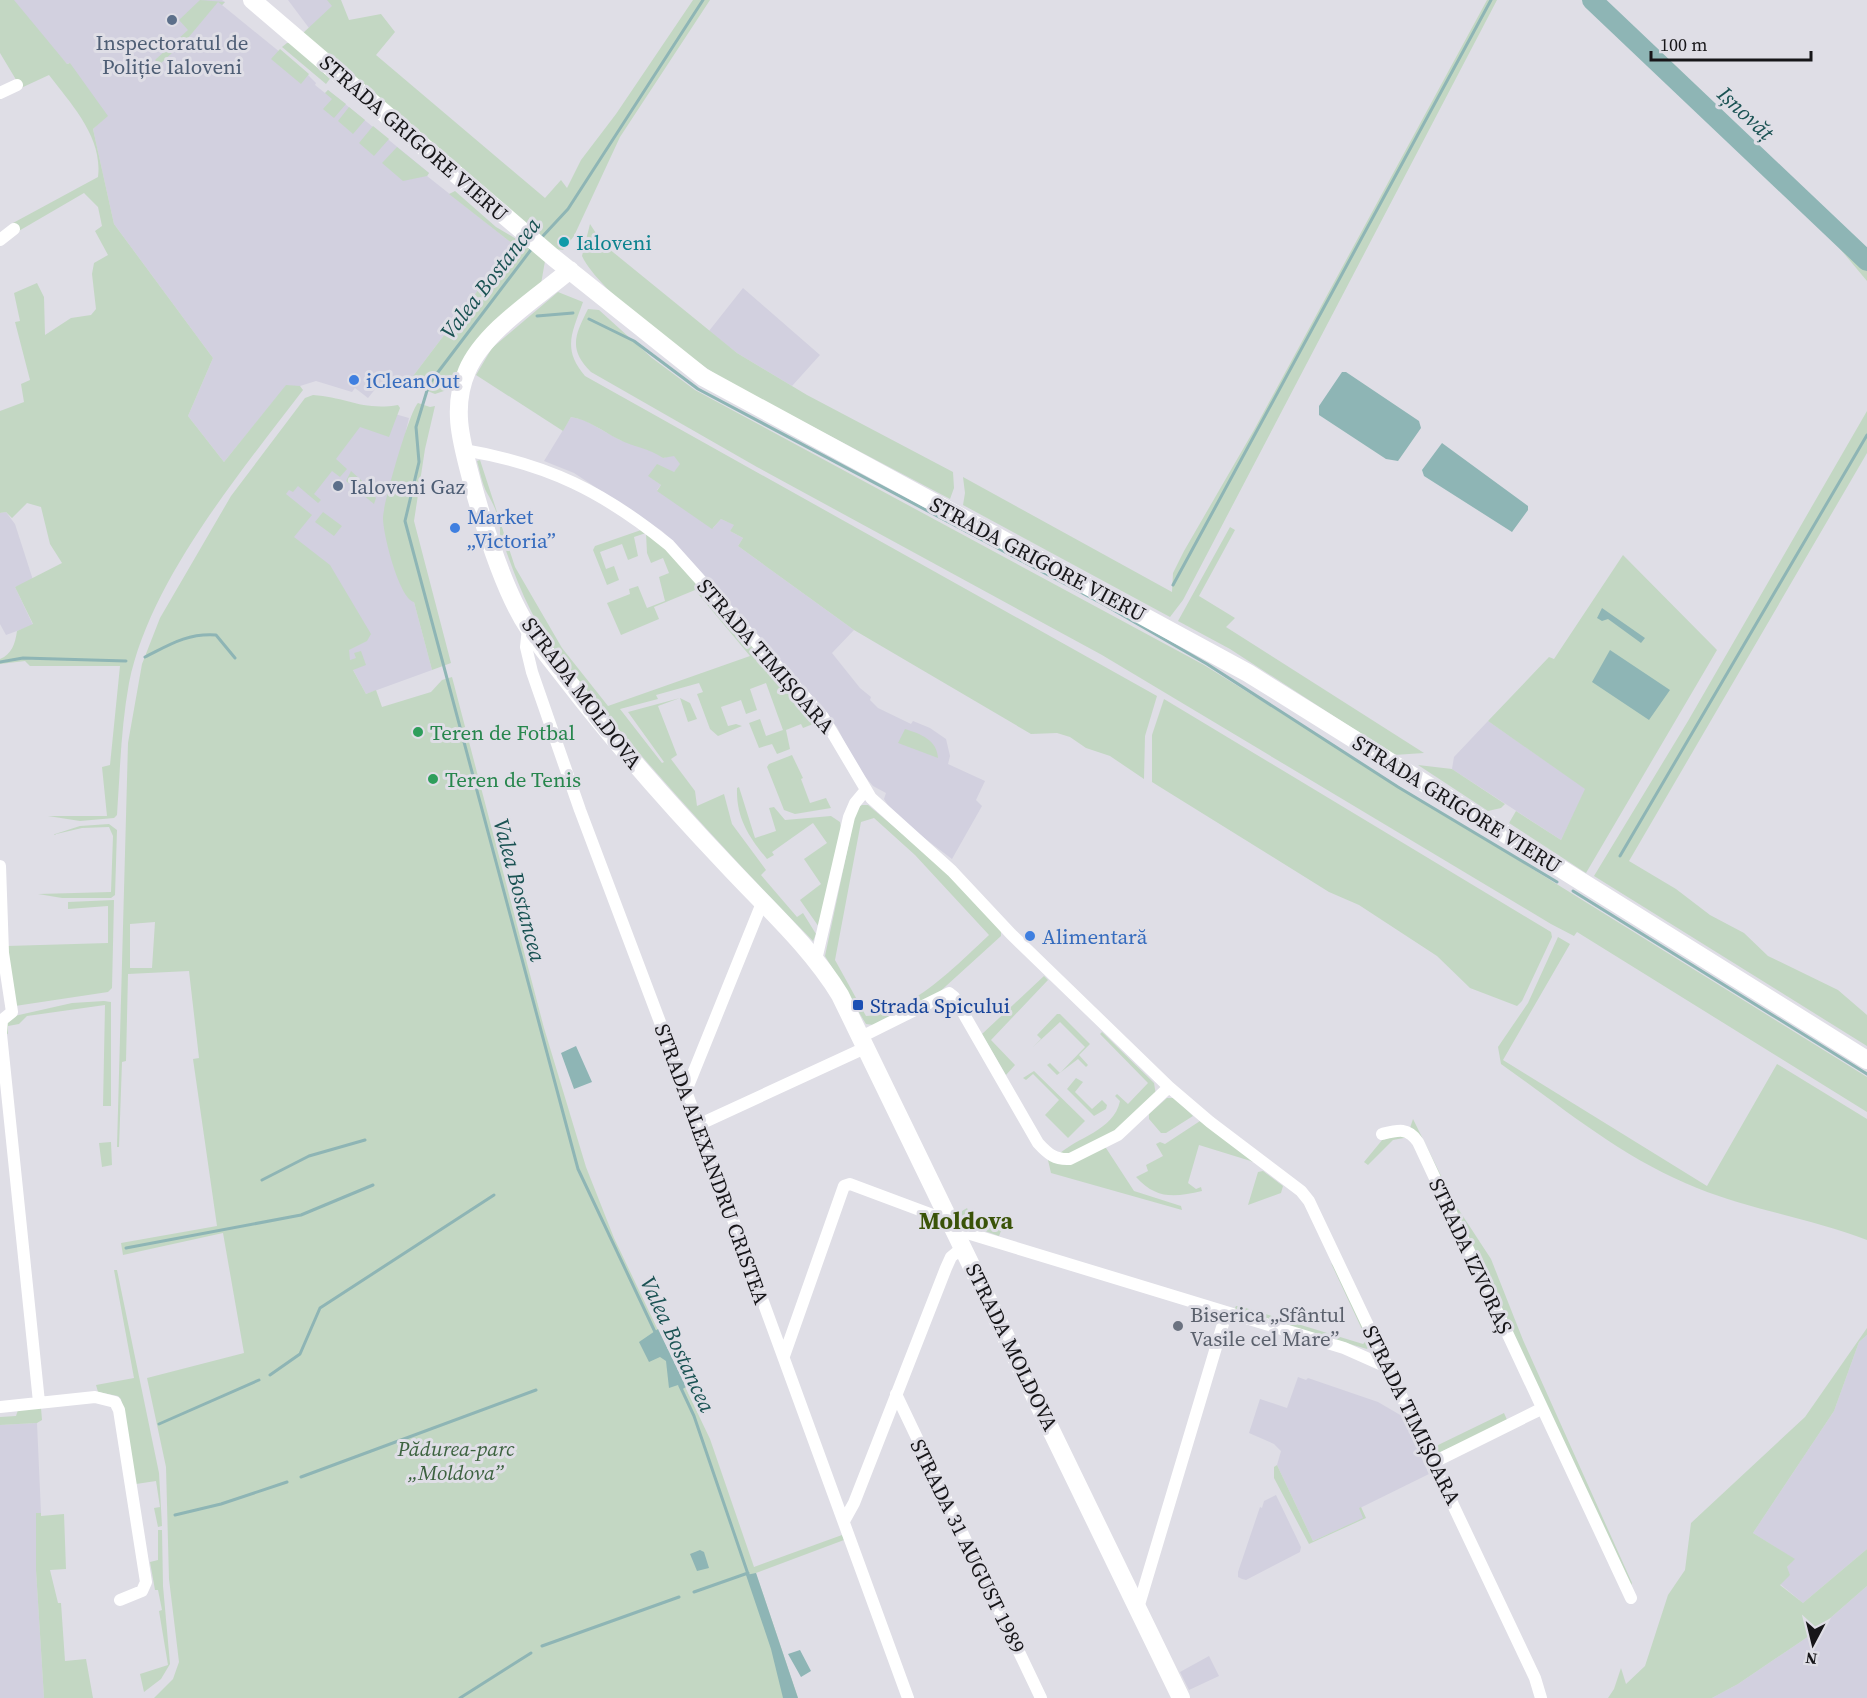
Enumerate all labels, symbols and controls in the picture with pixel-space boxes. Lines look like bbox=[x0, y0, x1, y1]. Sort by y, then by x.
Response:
marker: Inspectoratul de Poliție Ialoveni bbox=[165, 13, 179, 27]
scale bar bbox=[1651, 24, 1812, 62]
place label: Inspectoratul de Poliție Ialoveni bbox=[95, 28, 249, 81]
text: 100 m bbox=[1660, 32, 1707, 57]
street label: STRADA GRIGORE VIERU bbox=[314, 48, 514, 228]
water label: Ișnovăț bbox=[1710, 78, 1781, 147]
water label: Valea Bostancea bbox=[433, 210, 547, 345]
place label: Ialoveni bbox=[576, 228, 652, 257]
marker: Ialoveni bbox=[557, 235, 571, 249]
place label: iCleanOut bbox=[366, 366, 460, 395]
marker: iCleanOut bbox=[347, 373, 361, 387]
place label: Ialoveni Gaz bbox=[350, 472, 466, 501]
marker: Ialoveni Gaz bbox=[331, 479, 345, 493]
street label: STRADA GRIGORE VIERU bbox=[925, 490, 1151, 628]
place label: Market „Victoria” bbox=[467, 502, 556, 555]
marker: Market „Victoria” bbox=[448, 521, 462, 535]
street label: STRADA TIMIȘOARA bbox=[691, 572, 841, 740]
street label: STRADA MOLDOVA bbox=[515, 611, 649, 775]
place label: Teren de Fotbal bbox=[430, 718, 575, 747]
marker: Teren de Fotbal bbox=[411, 725, 425, 739]
street label: STRADA GRIGORE VIERU bbox=[1347, 728, 1567, 880]
place label: Teren de Tenis bbox=[445, 765, 581, 794]
marker: Teren de Tenis bbox=[426, 772, 440, 786]
water label: Valea Bostancea bbox=[486, 815, 554, 965]
place label: Alimentară bbox=[1042, 922, 1148, 951]
marker: Alimentară bbox=[1023, 929, 1037, 943]
place label: Strada Spicului bbox=[870, 991, 1010, 1020]
marker: Strada Spicului bbox=[851, 998, 865, 1012]
street label: STRADA ALEXANDRU CRISTEA bbox=[648, 1020, 776, 1308]
street label: STRADA IZVORAȘ bbox=[1422, 1174, 1520, 1338]
district label: Moldova bbox=[919, 1204, 1014, 1237]
street label: STRADA MOLDOVA bbox=[959, 1258, 1065, 1436]
water label: Valea Bostancea bbox=[633, 1271, 723, 1418]
place label: Biserica „Sfântul Vasile cel Mare” bbox=[1190, 1300, 1345, 1353]
marker: Biserica „Sfântul Vasile cel Mare” bbox=[1171, 1319, 1185, 1333]
street label: STRADA TIMIȘOARA bbox=[1356, 1320, 1468, 1510]
park label: Pădurea-parc „Moldova” bbox=[396, 1434, 515, 1487]
street label: STRADA 31 AUGUST 1989 bbox=[903, 1434, 1033, 1658]
north arrow bbox=[1783, 1614, 1843, 1674]
text: N bbox=[1804, 1647, 1818, 1671]

